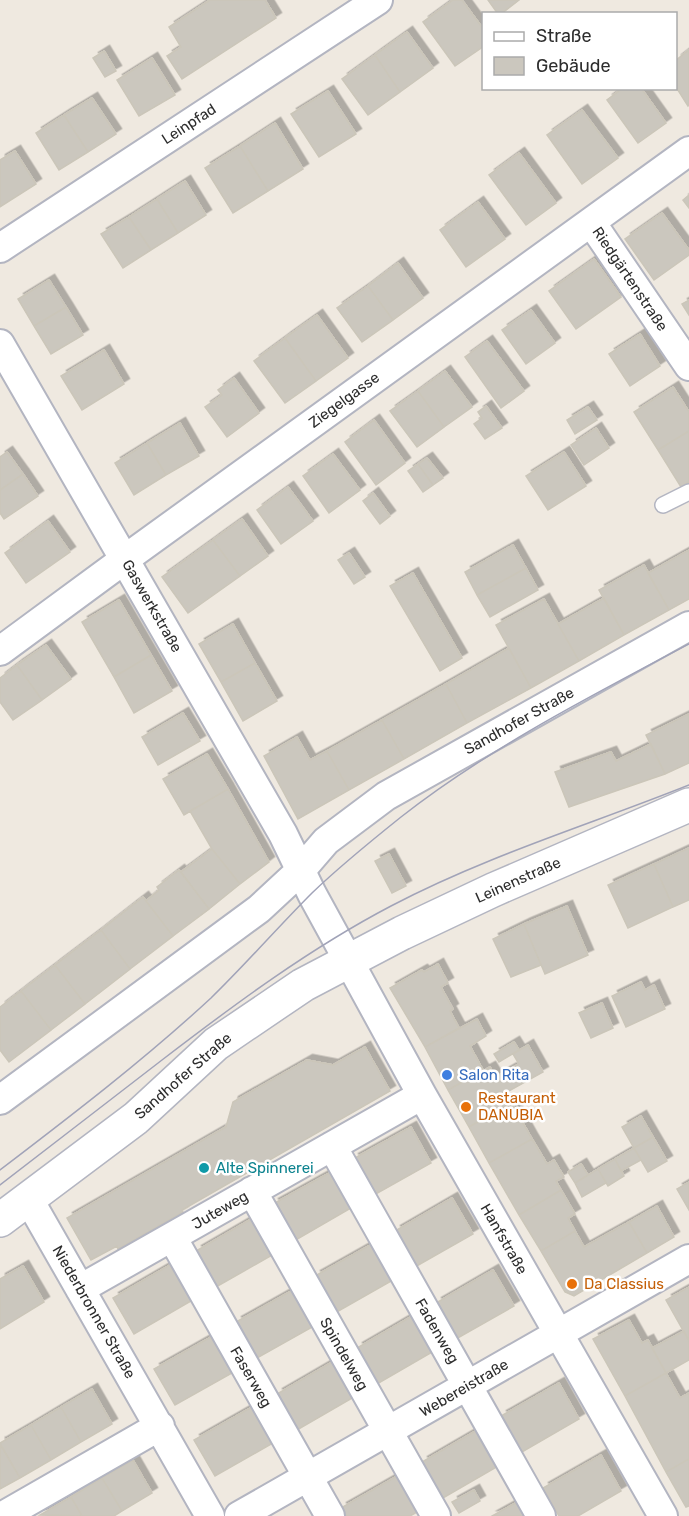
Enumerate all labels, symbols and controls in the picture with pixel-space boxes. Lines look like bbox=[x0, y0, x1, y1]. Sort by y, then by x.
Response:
legend bbox=[482, 12, 677, 90]
text: Straße bbox=[536, 25, 592, 47]
text: Gebäude bbox=[536, 55, 611, 77]
street label: Leinpfad bbox=[158, 100, 220, 148]
street label: Riedgärtenstraße bbox=[589, 224, 671, 334]
street label: Ziegelgasse bbox=[305, 368, 383, 432]
street label: Gaswerkstraße bbox=[118, 556, 186, 656]
street label: Sandhofer Straße bbox=[461, 683, 577, 759]
street label: Leinenstraße bbox=[473, 853, 563, 907]
street label: Sandhofer Straße bbox=[131, 1029, 235, 1123]
place label: Salon Rita bbox=[459, 1066, 529, 1084]
marker: Salon Rita bbox=[440, 1068, 454, 1082]
place label: Restaurant DANUBIA bbox=[478, 1089, 556, 1124]
marker: Restaurant DANUBIA bbox=[459, 1100, 473, 1114]
place label: Alte Spinnerei bbox=[216, 1159, 314, 1177]
marker: Alte Spinnerei bbox=[197, 1161, 211, 1175]
street label: Juteweg bbox=[189, 1187, 251, 1233]
street label: Hanfstraße bbox=[477, 1201, 531, 1277]
street label: Niederbronner Straße bbox=[49, 1242, 139, 1382]
place label: Da Classius bbox=[584, 1275, 664, 1293]
marker: Da Classius bbox=[565, 1277, 579, 1291]
street label: Fadenweg bbox=[411, 1295, 463, 1367]
street label: Spindelweg bbox=[316, 1314, 372, 1394]
street label: Faserweg bbox=[226, 1343, 276, 1411]
street label: Webereistraße bbox=[416, 1355, 512, 1421]

